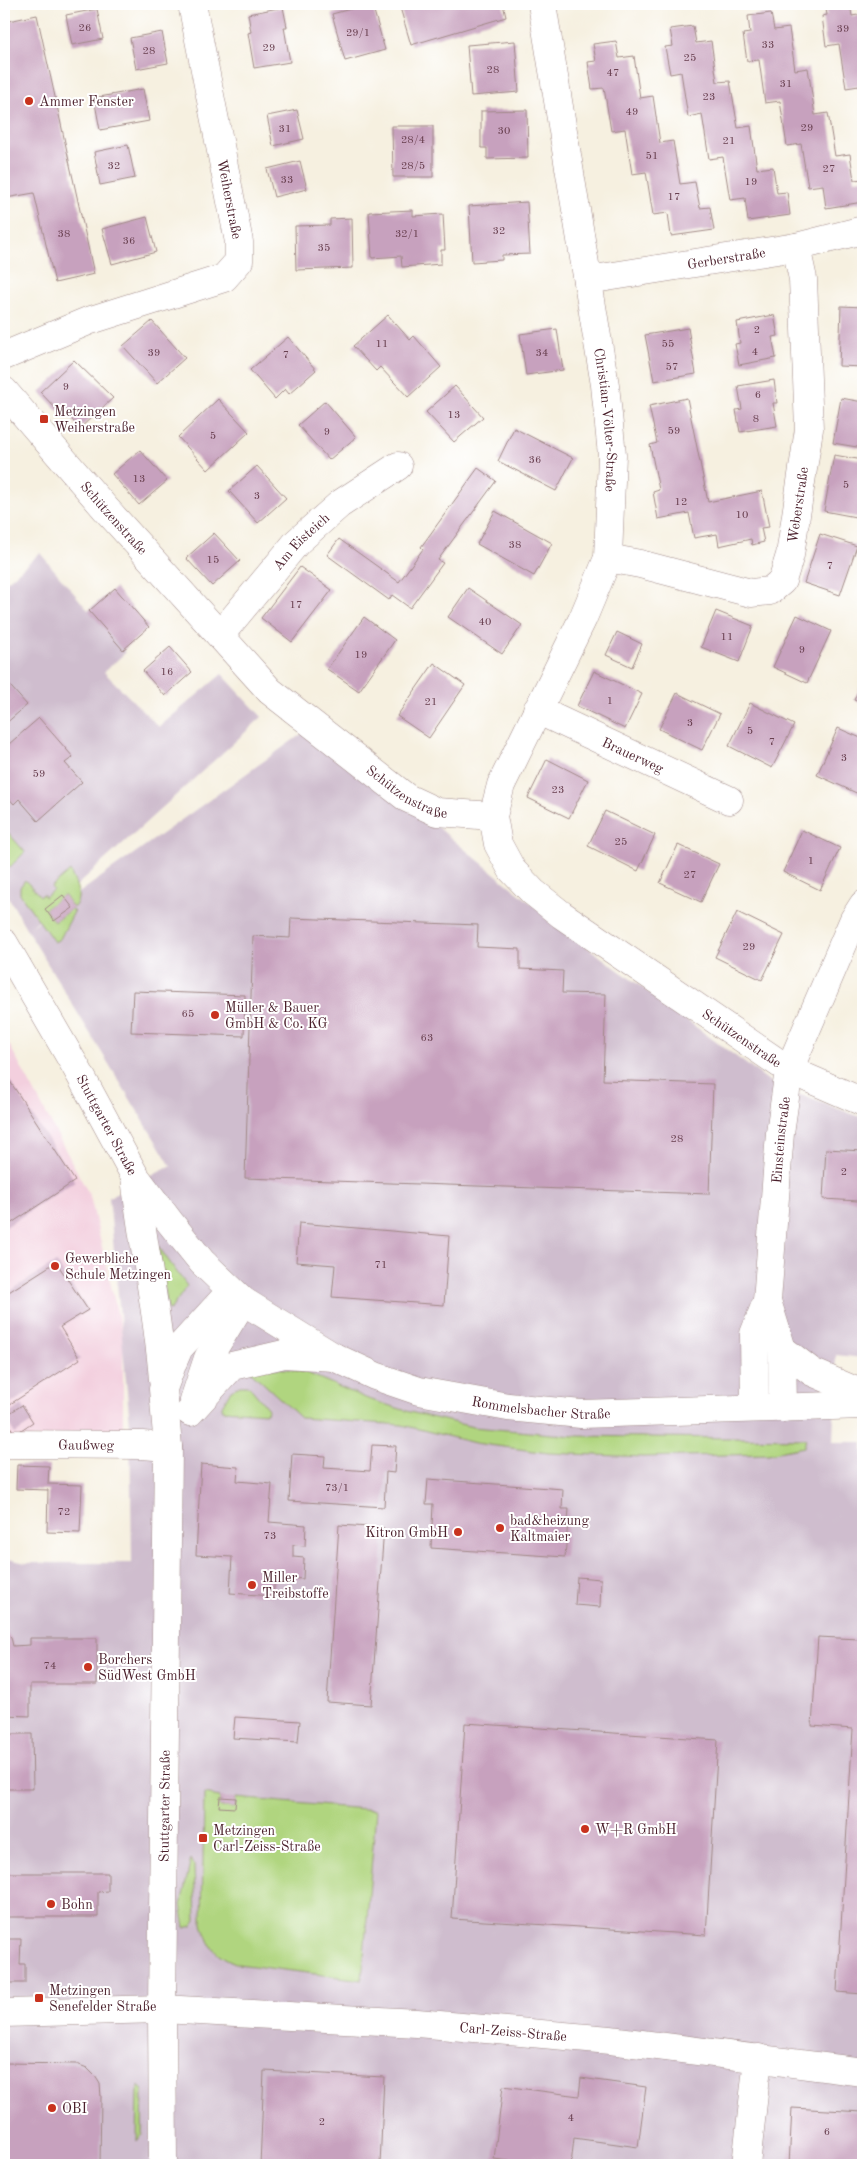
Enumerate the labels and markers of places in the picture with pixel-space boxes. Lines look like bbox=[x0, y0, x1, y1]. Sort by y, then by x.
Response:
marker: Ammer Fenster bbox=[23, 95, 35, 107]
place label: Ammer Fenster bbox=[39, 95, 134, 109]
place label: Metzingen Weiherstraße bbox=[54, 405, 135, 435]
marker: Metzingen Weiherstraße bbox=[38, 413, 50, 425]
place label: Müller & Bauer GmbH & Co. KG bbox=[225, 1001, 328, 1031]
marker: Müller & Bauer GmbH & Co. KG bbox=[209, 1009, 221, 1021]
place label: Gewerbliche Schule Metzingen bbox=[65, 1252, 172, 1282]
marker: Gewerbliche Schule Metzingen bbox=[49, 1260, 61, 1272]
place label: bad&heizung Kaltmaier bbox=[510, 1514, 589, 1544]
marker: bad&heizung Kaltmaier bbox=[494, 1522, 506, 1534]
place label: Kitron GmbH bbox=[365, 1526, 448, 1540]
marker: Kitron GmbH bbox=[452, 1526, 464, 1538]
place label: Miller Treibstoffe bbox=[262, 1571, 329, 1601]
marker: Miller Treibstoffe bbox=[246, 1579, 258, 1591]
place label: Borchers SüdWest GmbH bbox=[98, 1653, 196, 1683]
marker: Borchers SüdWest GmbH bbox=[82, 1661, 94, 1673]
marker: W+R GmbH bbox=[579, 1823, 591, 1835]
place label: W+R GmbH bbox=[595, 1823, 676, 1837]
place label: Metzingen Carl-Zeiss-Straße bbox=[213, 1824, 321, 1854]
marker: Metzingen Carl-Zeiss-Straße bbox=[197, 1832, 209, 1844]
marker: Bohn bbox=[45, 1898, 57, 1910]
place label: Bohn bbox=[61, 1898, 93, 1912]
place label: Metzingen Senefelder Straße bbox=[49, 1984, 156, 2014]
marker: Metzingen Senefelder Straße bbox=[33, 1992, 45, 2004]
marker: OBI bbox=[46, 2102, 58, 2114]
place label: OBI bbox=[62, 2102, 87, 2116]

